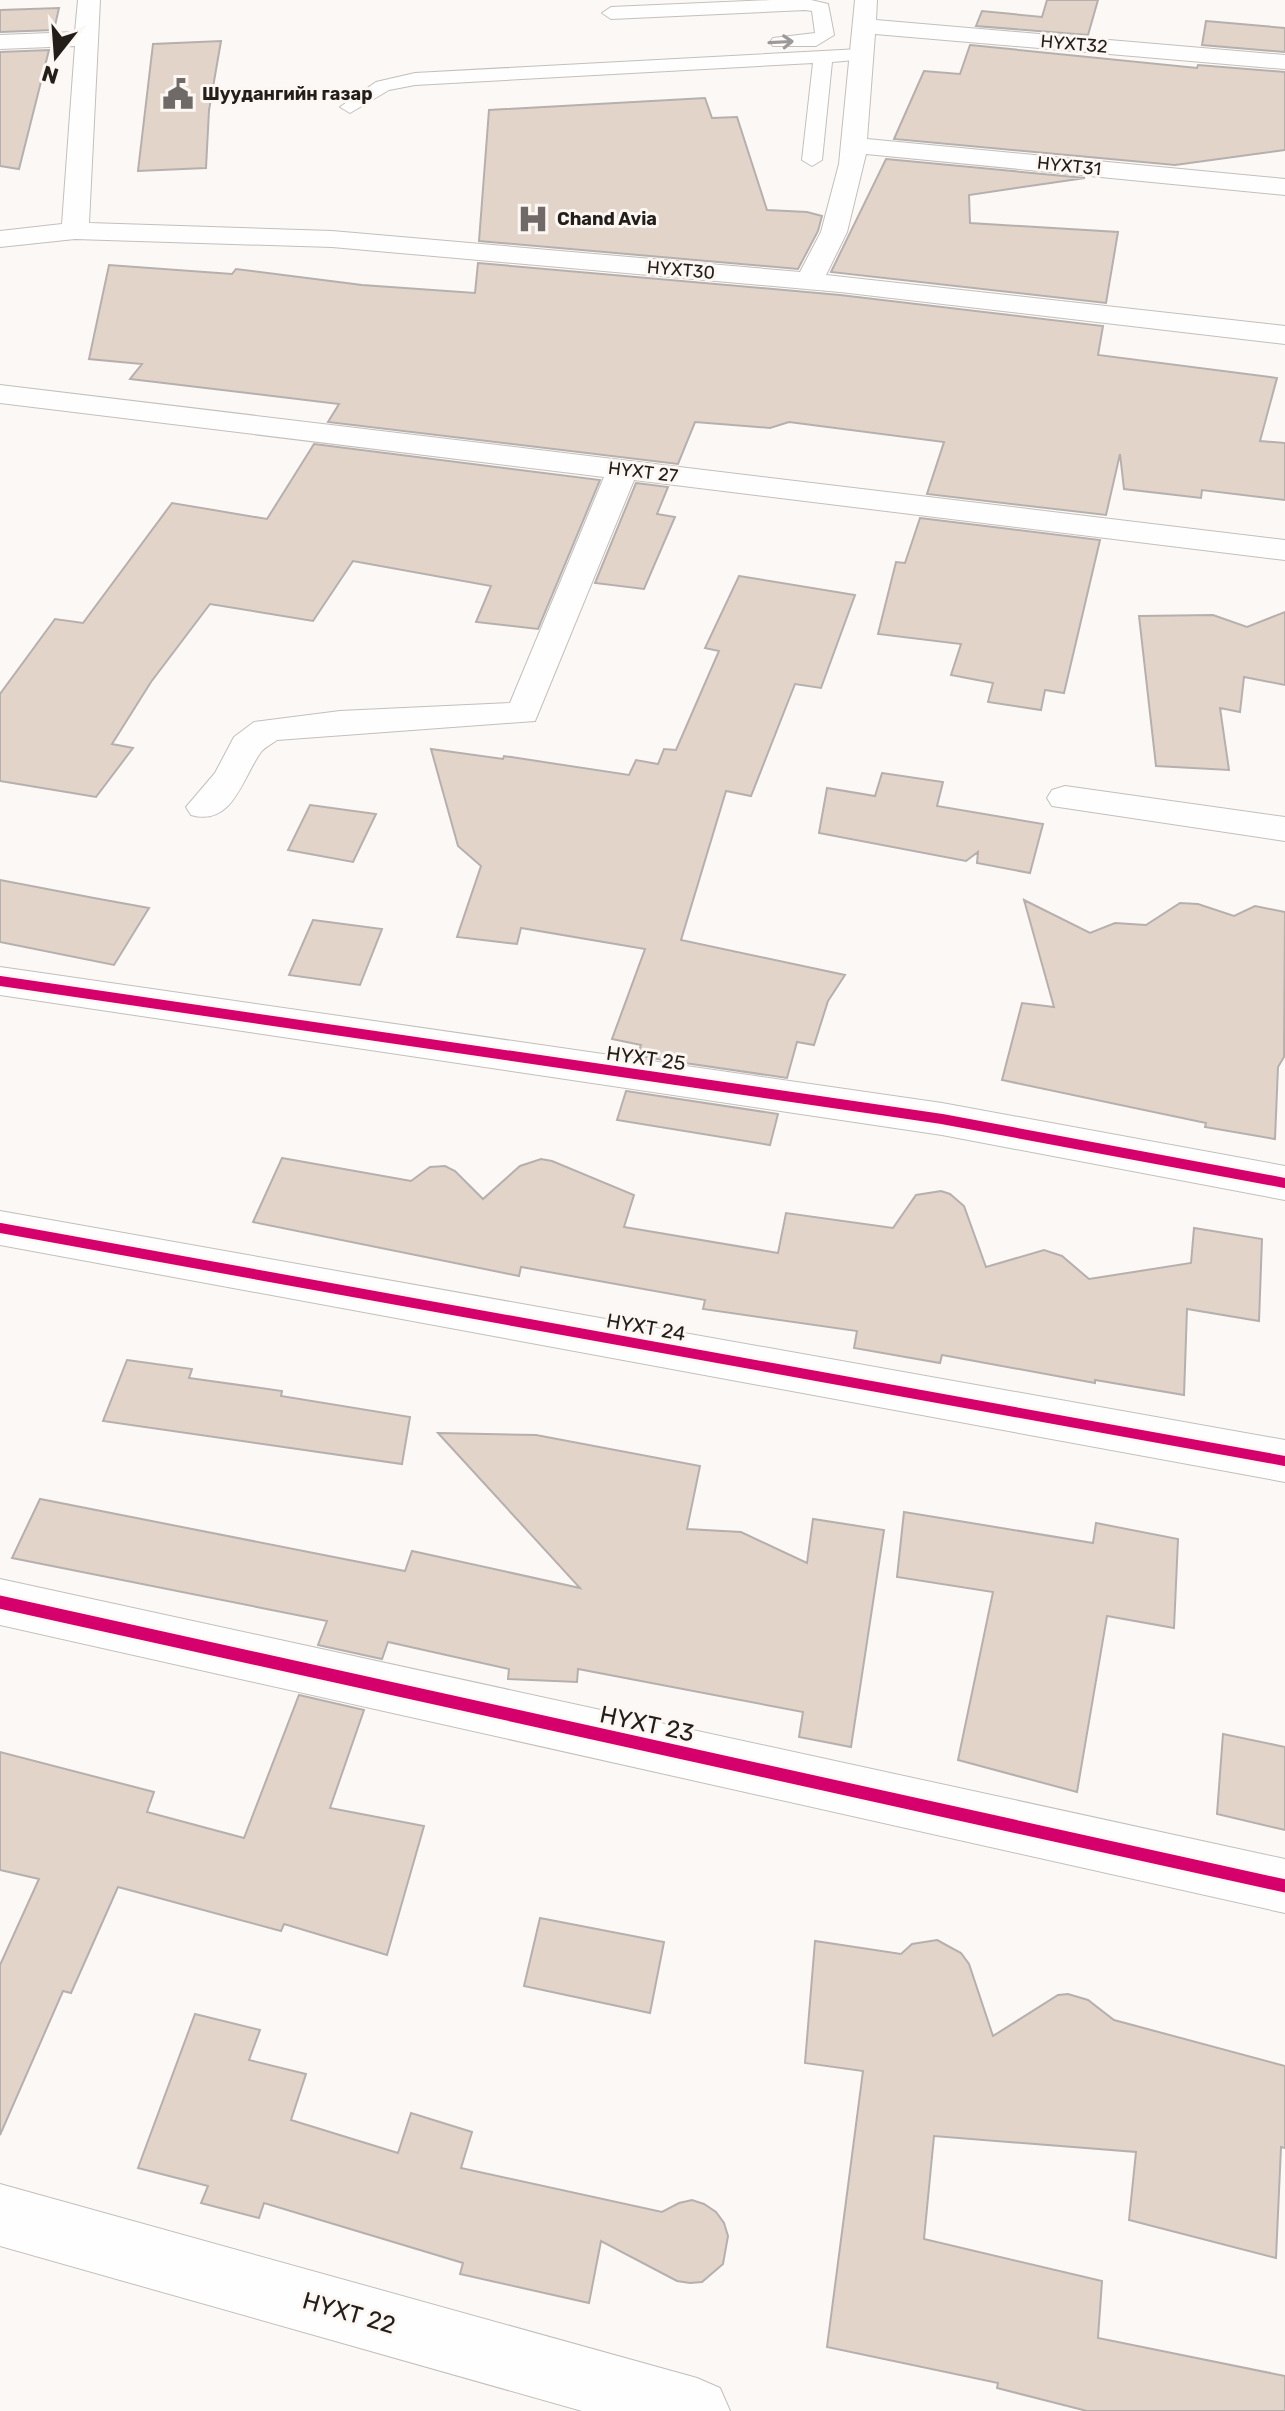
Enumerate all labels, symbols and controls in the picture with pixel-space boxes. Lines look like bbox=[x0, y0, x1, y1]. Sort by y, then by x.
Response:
north arrow bbox=[16, 16, 96, 96]
street label: НҮХТ32 bbox=[1039, 30, 1109, 58]
one-way arrow bbox=[767, 34, 793, 49]
text: N bbox=[39, 59, 62, 90]
public building icon: Шуудангийн газар bbox=[161, 77, 195, 111]
place label: Шуудангийн газар bbox=[202, 83, 373, 105]
street label: НҮХТ31 bbox=[1036, 152, 1102, 180]
hospital icon: Chand Avia bbox=[516, 202, 550, 236]
place label: Chand Avia bbox=[557, 208, 657, 230]
street label: НҮХТ30 bbox=[646, 256, 716, 284]
street label: НҮХТ 27 bbox=[607, 457, 679, 487]
street label: НҮХТ 25 bbox=[605, 1041, 687, 1075]
street label: НҮХТ 24 bbox=[605, 1308, 687, 1346]
street label: НҮХТ 23 bbox=[597, 1700, 697, 1748]
street label: НҮХТ 22 bbox=[299, 2286, 399, 2340]

